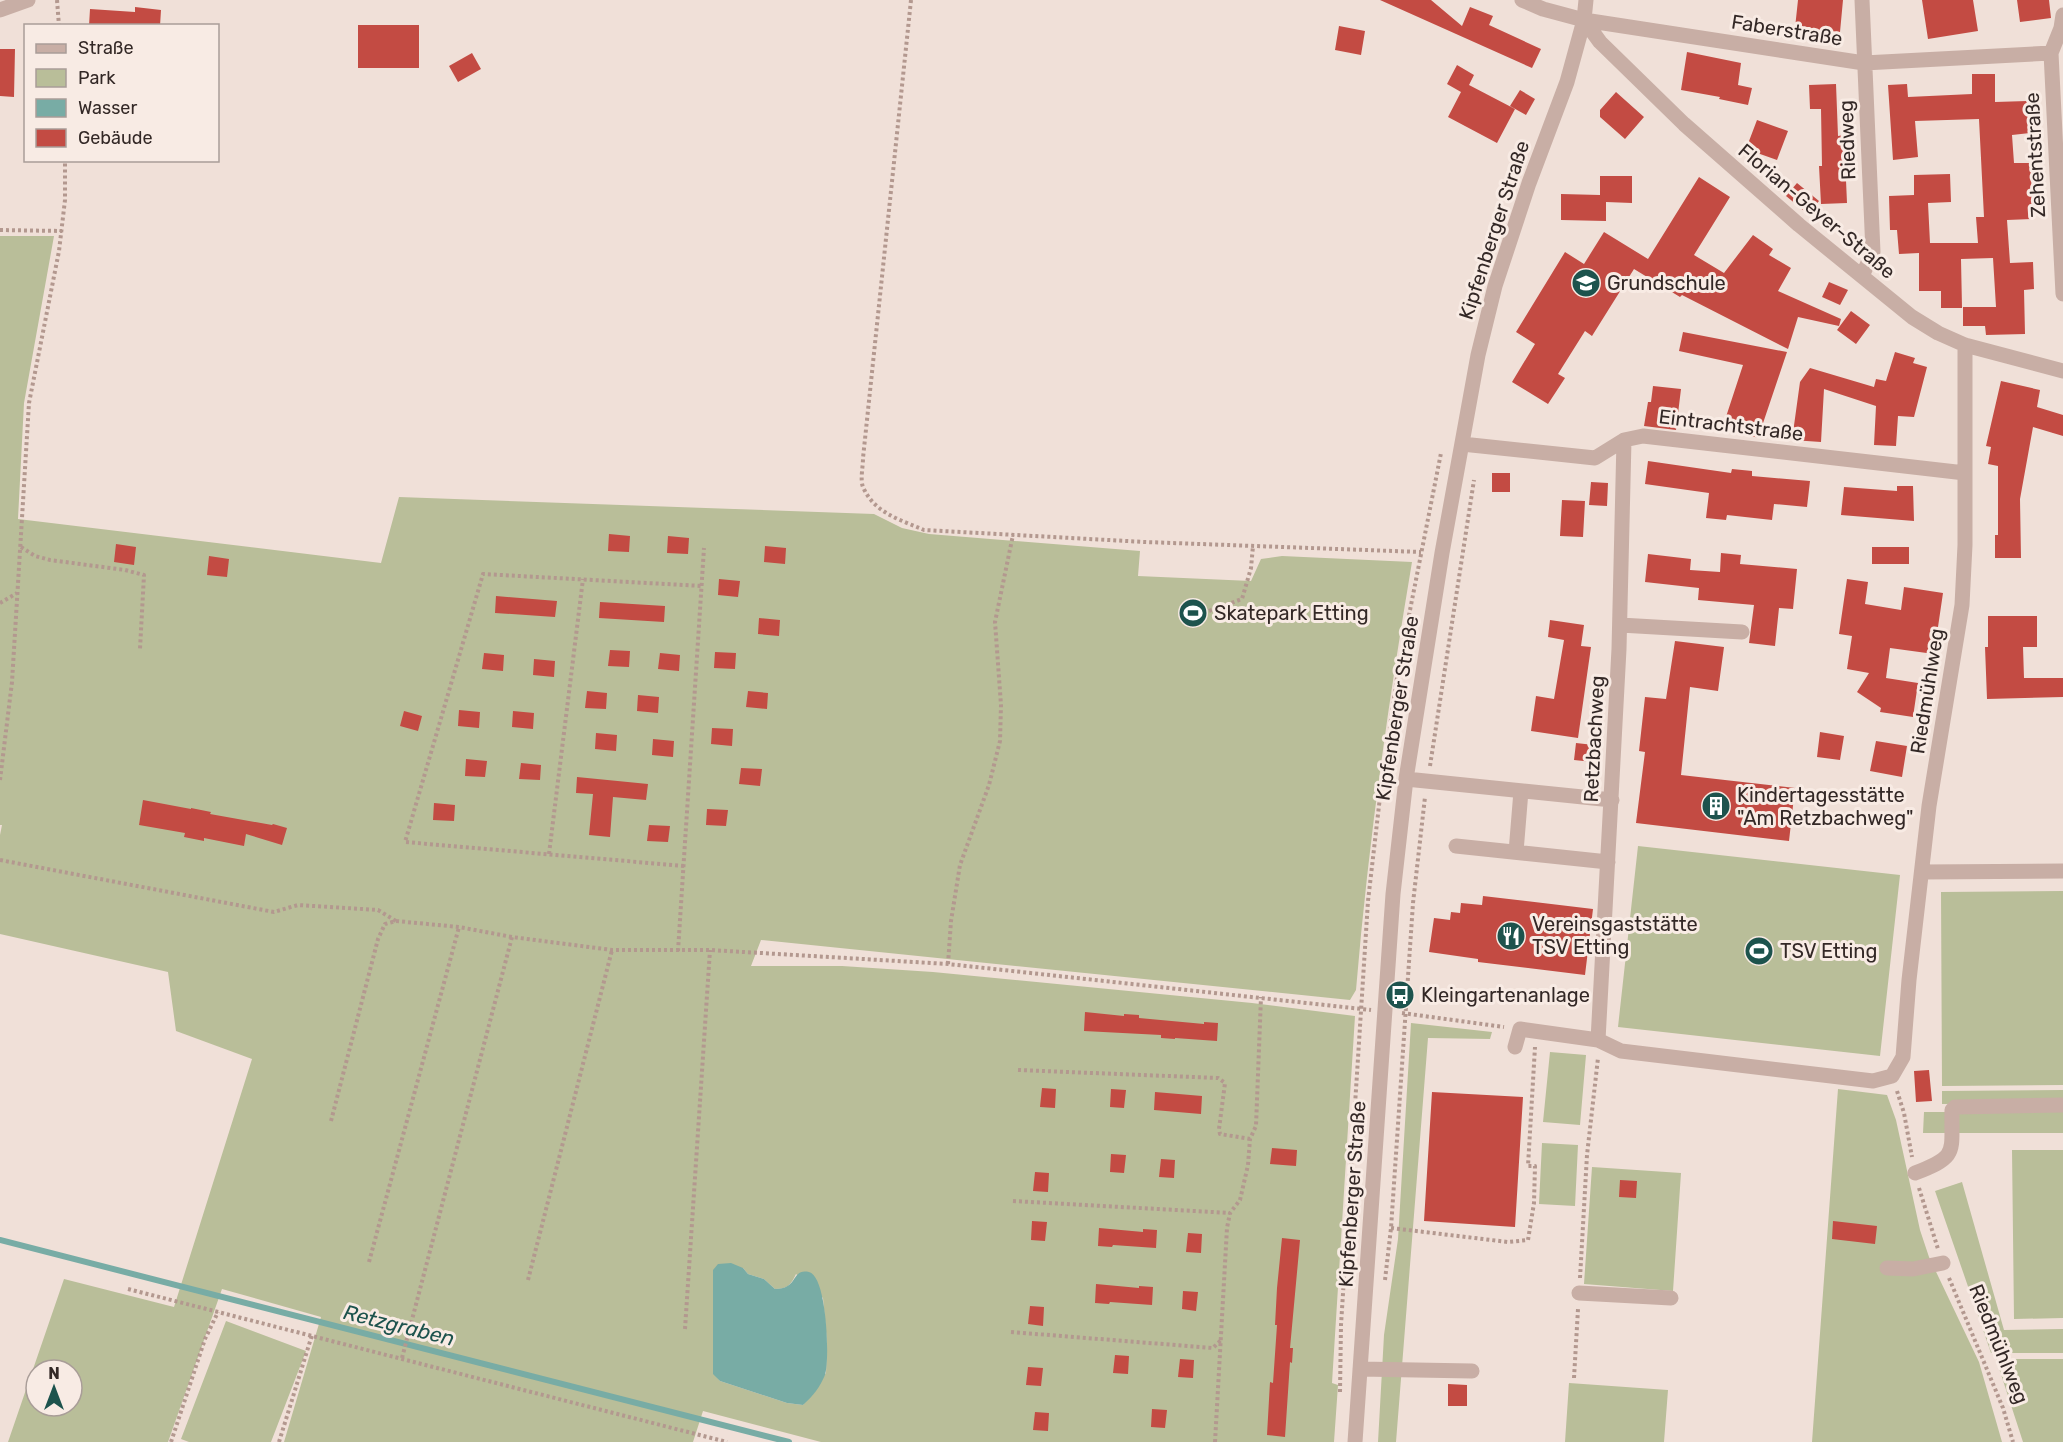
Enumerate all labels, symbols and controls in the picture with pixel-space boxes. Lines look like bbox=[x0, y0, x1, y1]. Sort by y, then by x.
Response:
street label: Faberstraße bbox=[1730, 9, 1844, 51]
legend bbox=[24, 24, 219, 162]
text: Straße bbox=[78, 37, 134, 59]
text: Park bbox=[78, 67, 116, 89]
street label: Zehentstraße bbox=[2020, 92, 2050, 218]
text: Wasser bbox=[78, 97, 137, 119]
street label: Riedweg bbox=[1834, 100, 1860, 180]
text: Gebäude bbox=[78, 127, 153, 149]
street label: Kipfenberger Straße bbox=[1454, 137, 1534, 323]
street label: Florian-Geyer-Straße bbox=[1734, 138, 1900, 284]
school or university icon: Grundschule bbox=[1570, 267, 1602, 299]
place label: Grundschule bbox=[1607, 271, 1726, 295]
street label: Eintrachtstraße bbox=[1657, 404, 1805, 446]
sports icon: Skatepark Etting bbox=[1177, 597, 1209, 629]
place label: Skatepark Etting bbox=[1214, 601, 1369, 625]
street label: Kipfenberger Straße bbox=[1371, 614, 1423, 802]
street label: Riedmühlweg bbox=[1905, 626, 1949, 756]
street label: Retzbachweg bbox=[1579, 675, 1609, 803]
place label: Kindertagesstätte "Am Retzbachweg" bbox=[1737, 783, 1914, 830]
building icon: Kindertagesstätte "Am Retzbachweg" bbox=[1700, 790, 1732, 822]
place label: Vereinsgaststätte TSV Etting bbox=[1532, 912, 1698, 959]
restaurant icon: Vereinsgaststätte TSV Etting bbox=[1495, 920, 1527, 952]
sports icon: TSV Etting bbox=[1743, 935, 1775, 967]
place label: TSV Etting bbox=[1780, 939, 1877, 963]
bus stop icon: Kleingartenanlage bbox=[1384, 979, 1416, 1011]
place label: Kleingartenanlage bbox=[1421, 983, 1590, 1007]
street label: Kipfenberger Straße bbox=[1334, 1100, 1370, 1288]
street label: Riedmühlweg bbox=[1964, 1281, 2034, 1407]
water label: Retzgraben bbox=[341, 1299, 457, 1351]
north arrow bbox=[24, 1358, 84, 1418]
text: N bbox=[48, 1364, 60, 1383]

